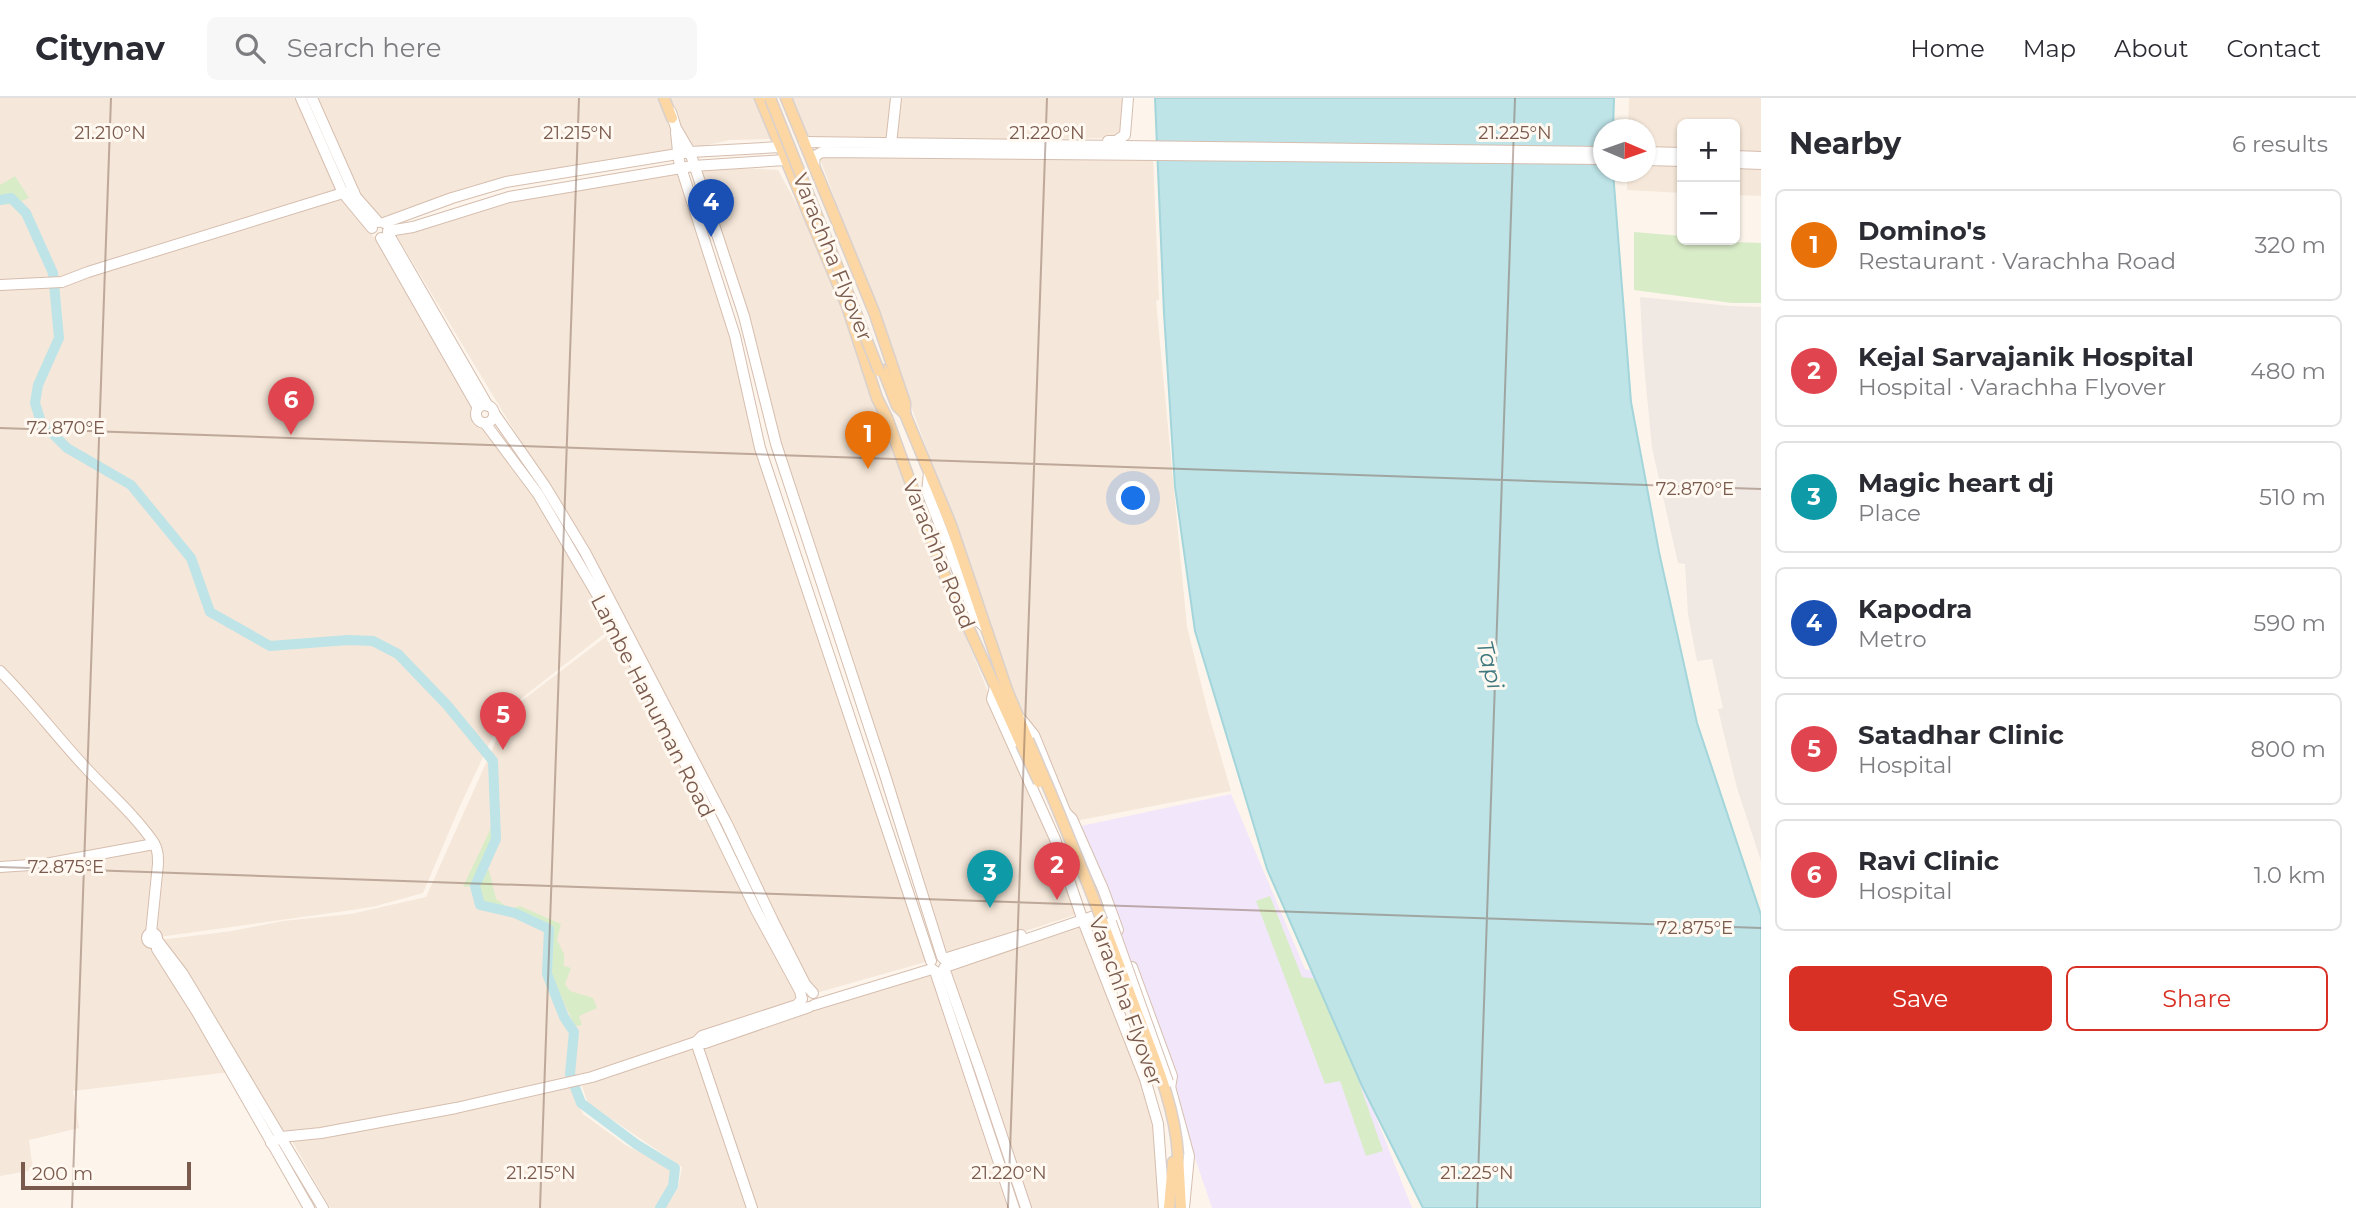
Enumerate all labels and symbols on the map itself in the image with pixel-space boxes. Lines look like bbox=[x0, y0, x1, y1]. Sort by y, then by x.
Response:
north arrow bbox=[1593, 119, 1656, 182]
text: 21.210°N bbox=[74, 122, 146, 144]
text: 21.215°N bbox=[543, 122, 613, 144]
text: 21.220°N bbox=[1009, 122, 1085, 144]
text: 21.225°N bbox=[1478, 122, 1552, 144]
street label: Varachha Flyover bbox=[788, 169, 878, 345]
pin: 4 bbox=[688, 179, 734, 237]
pin: 6 bbox=[268, 377, 314, 435]
pin: 1 bbox=[845, 411, 891, 469]
text: 72.870°E bbox=[27, 417, 105, 439]
street label: Varachha Road bbox=[898, 476, 980, 632]
text: 72.870°E bbox=[1656, 478, 1734, 500]
your location bbox=[1116, 481, 1150, 515]
street label: Lambe Hanuman Road bbox=[586, 591, 720, 821]
water label: Tapi bbox=[1470, 638, 1510, 693]
pin: 5 bbox=[480, 692, 526, 750]
pin: 2 bbox=[1034, 842, 1080, 900]
pin: 3 bbox=[967, 850, 1013, 908]
text: 72.875°E bbox=[28, 856, 104, 878]
street label: Varachha Flyover bbox=[1084, 913, 1168, 1089]
text: 72.875°E bbox=[1657, 917, 1733, 939]
scale bar bbox=[21, 1159, 191, 1191]
text: 21.215°N bbox=[506, 1162, 576, 1184]
text: 21.220°N bbox=[971, 1162, 1047, 1184]
text: 21.225°N bbox=[1440, 1162, 1514, 1184]

